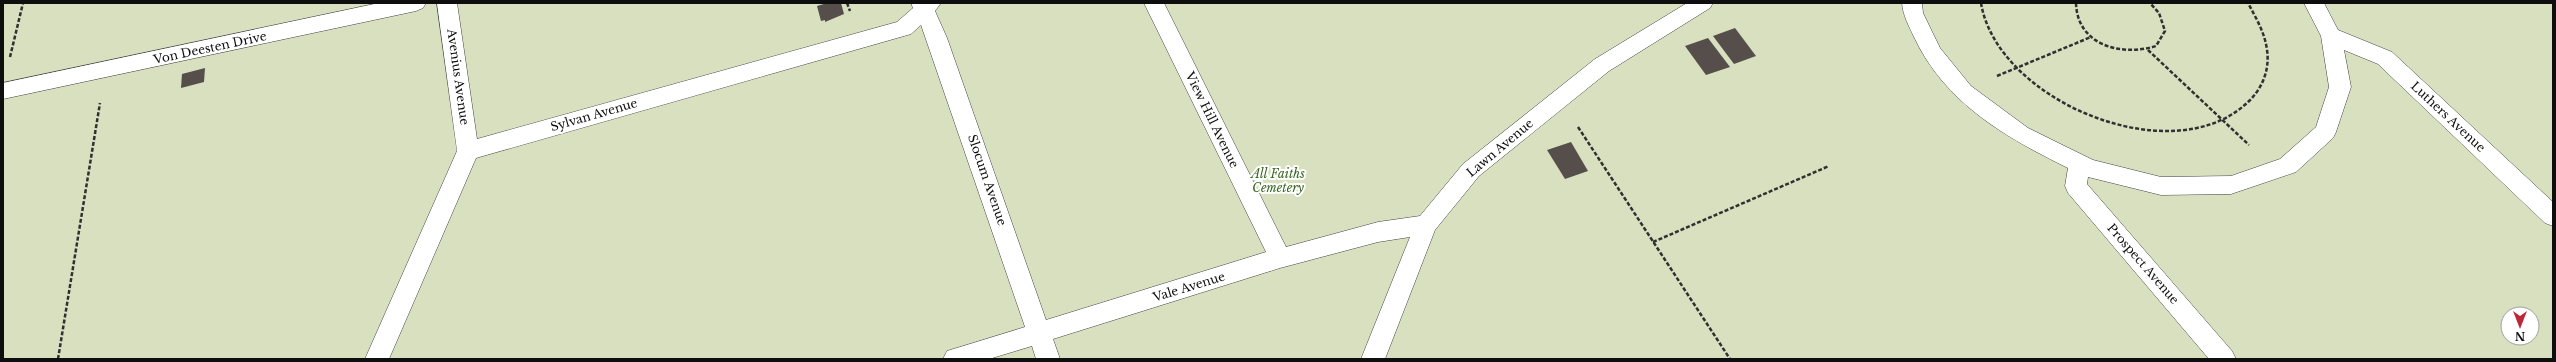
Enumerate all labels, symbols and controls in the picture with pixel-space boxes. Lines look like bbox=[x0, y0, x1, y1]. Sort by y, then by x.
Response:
street label: Avenius Avenue bbox=[444, 27, 473, 126]
street label: Von Deesten Drive bbox=[151, 28, 268, 67]
street label: View Hill Avenue bbox=[1182, 68, 1242, 170]
street label: Luthers Avenue bbox=[2408, 78, 2489, 155]
street label: Sylvan Avenue bbox=[549, 95, 639, 134]
street label: Lawn Avenue bbox=[1463, 115, 1536, 180]
street label: Slocum Avenue bbox=[965, 132, 1010, 228]
park label: All Faiths Cemetery bbox=[1249, 166, 1305, 195]
street label: Prospect Avenue bbox=[2104, 220, 2183, 307]
street label: Vale Avenue bbox=[1150, 268, 1227, 305]
north arrow bbox=[2500, 306, 2540, 346]
text: N bbox=[2514, 329, 2525, 343]

